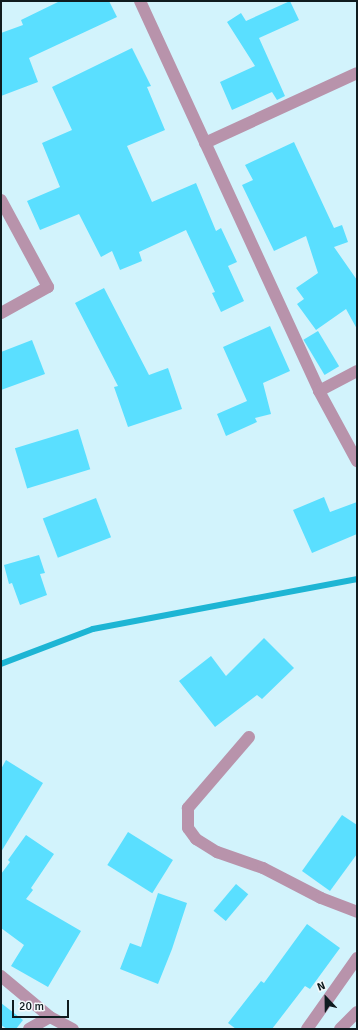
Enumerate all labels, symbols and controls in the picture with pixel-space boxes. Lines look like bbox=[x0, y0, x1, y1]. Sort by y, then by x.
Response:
north arrow bbox=[306, 978, 346, 1018]
text: N bbox=[315, 979, 327, 994]
scale bar bbox=[14, 992, 71, 1018]
text: 20 m bbox=[19, 999, 44, 1014]

